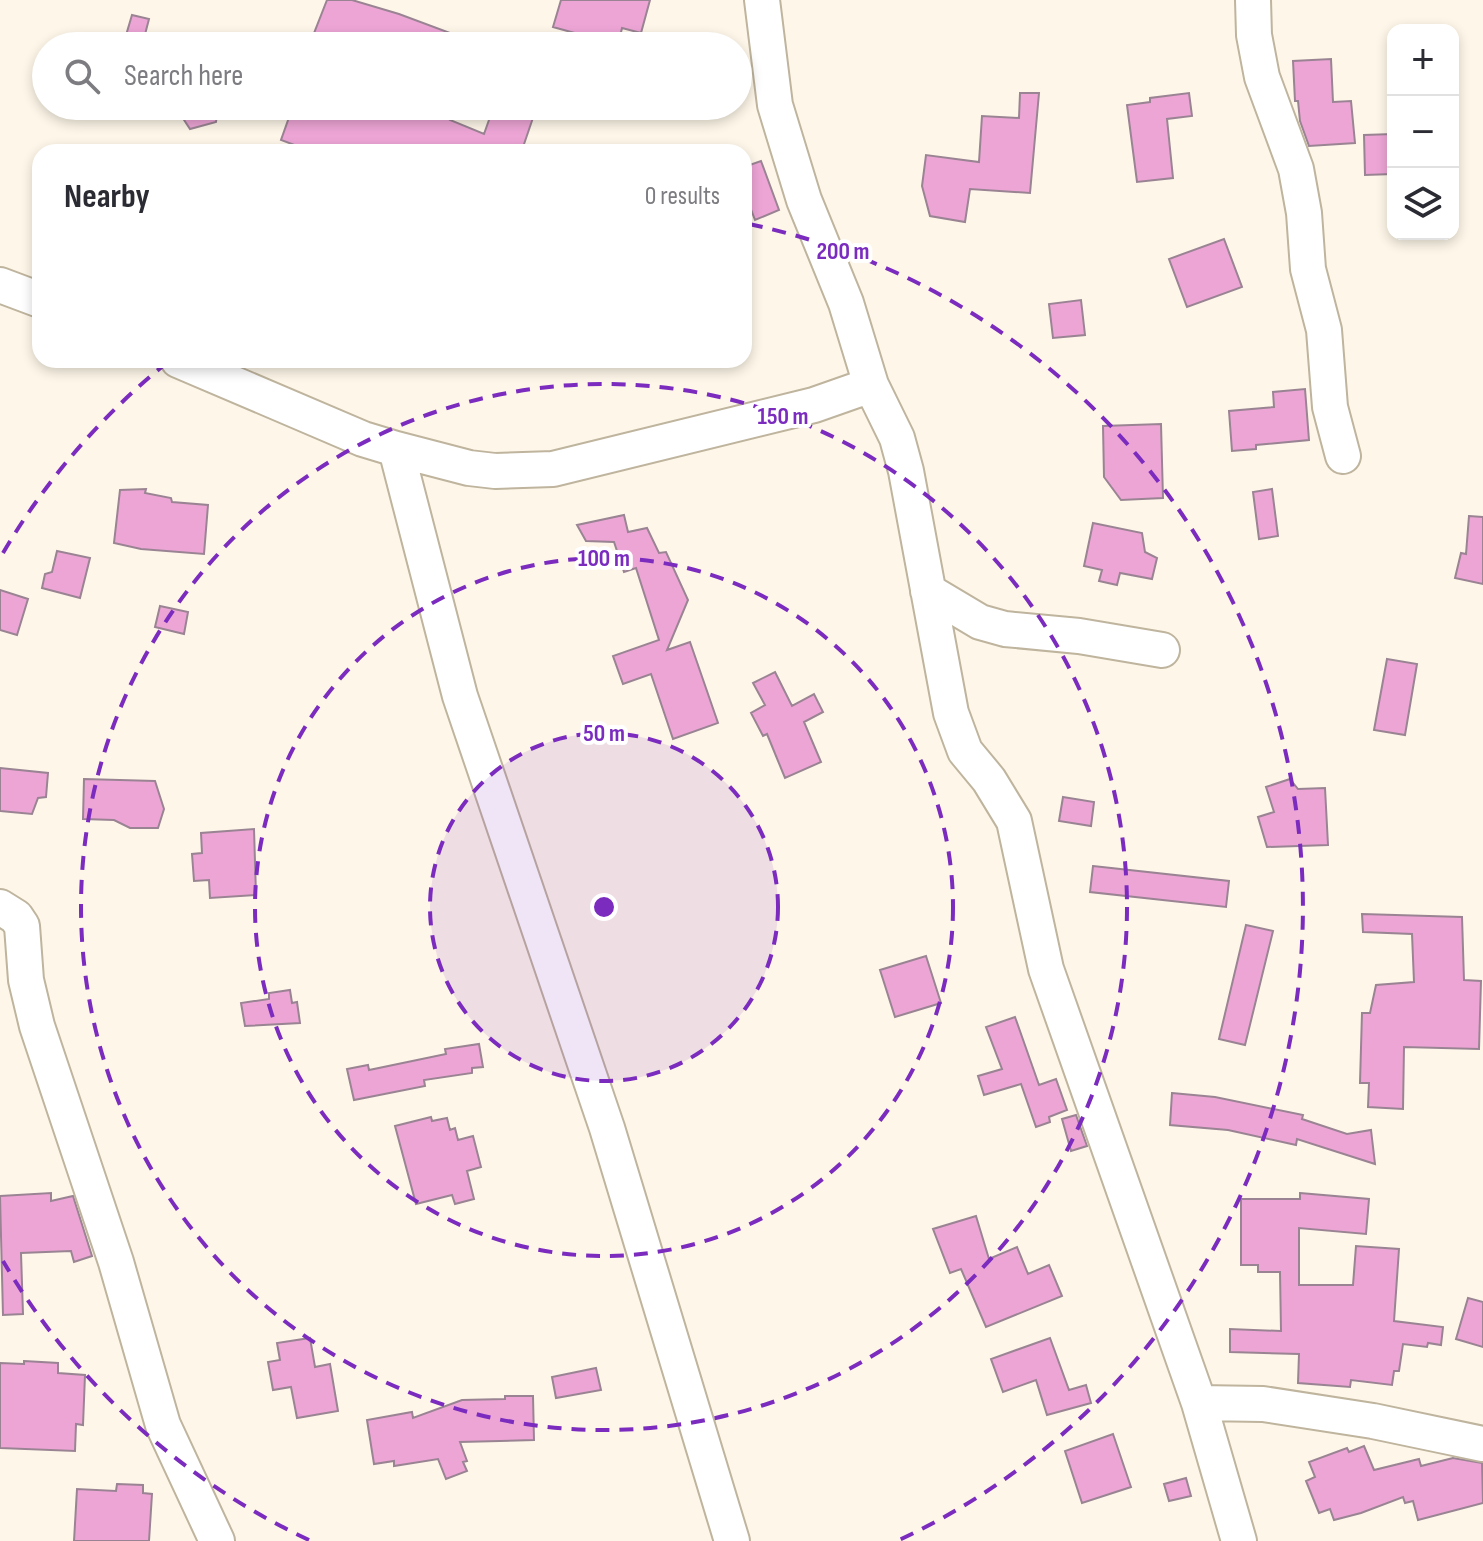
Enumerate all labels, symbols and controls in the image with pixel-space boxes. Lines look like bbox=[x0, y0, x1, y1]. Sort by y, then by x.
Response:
map controls bbox=[1387, 24, 1459, 240]
button: + bbox=[1387, 24, 1459, 96]
search box bbox=[32, 32, 752, 120]
icon: search bbox=[60, 54, 104, 98]
text: Search here bbox=[124, 58, 243, 94]
button: − bbox=[1387, 96, 1459, 168]
button: layers bbox=[1387, 168, 1459, 240]
text: Nearby bbox=[64, 176, 150, 217]
text: 0 results bbox=[645, 181, 720, 212]
text: 200 m bbox=[816, 237, 870, 266]
text: 150 m bbox=[757, 402, 809, 431]
text: 100 m bbox=[578, 544, 630, 573]
text: 50 m bbox=[583, 719, 625, 748]
centre of rings bbox=[590, 893, 618, 921]

